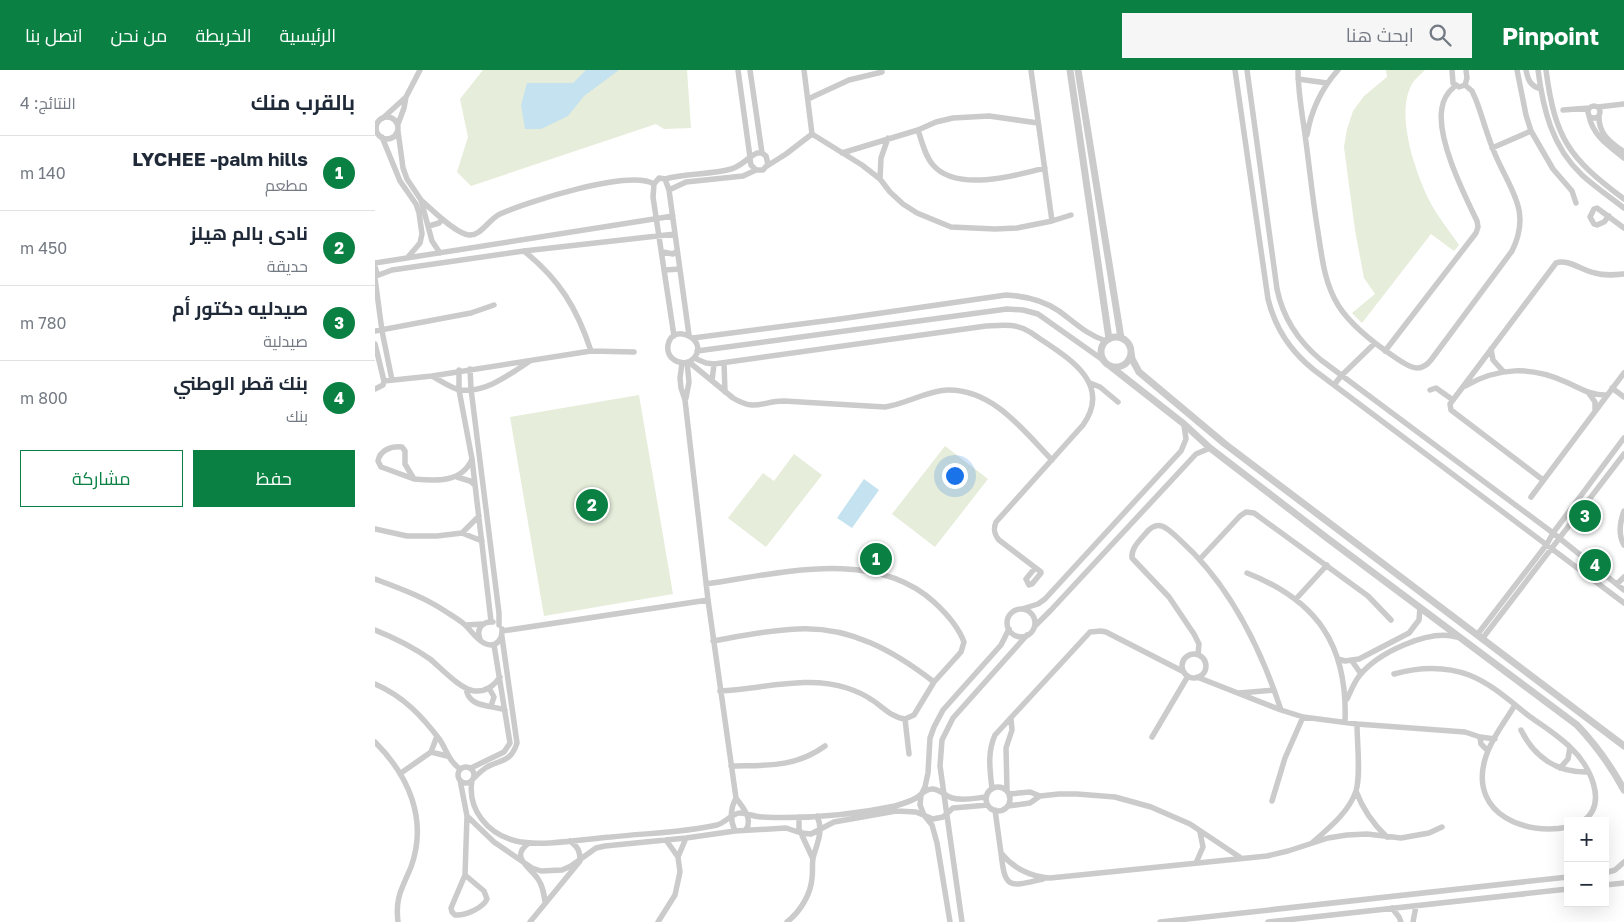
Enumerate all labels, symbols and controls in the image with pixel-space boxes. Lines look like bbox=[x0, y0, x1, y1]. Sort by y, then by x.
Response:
search box bbox=[1122, 13, 1472, 58]
icon: search bbox=[1426, 21, 1454, 49]
text: Pinpoint bbox=[1502, 21, 1599, 50]
text: ابحث هنا bbox=[1346, 23, 1414, 46]
text: اتصل بنا bbox=[25, 24, 83, 46]
text: من نحن bbox=[111, 24, 167, 46]
text: الخريطة bbox=[195, 24, 252, 46]
text: الرئيسية bbox=[280, 24, 336, 46]
text: بالقرب منك bbox=[251, 89, 355, 115]
text: النتائج: 4 bbox=[20, 93, 76, 113]
text: LYCHEE -palm hills bbox=[132, 147, 308, 170]
text: 140 m bbox=[20, 163, 66, 183]
text: 1 bbox=[335, 163, 343, 183]
text: مطعم bbox=[265, 175, 308, 195]
text: نادى بالم هيلز bbox=[190, 221, 308, 244]
text: 450 m bbox=[20, 238, 67, 258]
text: 2 bbox=[334, 238, 344, 258]
text: حديقة bbox=[267, 256, 308, 276]
text: صيدليه دكتور أم bbox=[172, 296, 308, 319]
text: 780 m bbox=[20, 313, 66, 333]
text: 3 bbox=[334, 313, 344, 333]
text: صيدلية bbox=[263, 331, 308, 351]
text: بنك قطر الوطني bbox=[173, 371, 308, 394]
text: 800 m bbox=[20, 388, 68, 408]
text: 4 bbox=[334, 388, 344, 408]
text: بنك bbox=[286, 406, 308, 426]
button: مشاركة bbox=[20, 450, 183, 507]
button: حفظ bbox=[193, 450, 355, 507]
your location bbox=[942, 463, 968, 489]
pin: 2 bbox=[576, 486, 608, 524]
pin: 3 bbox=[1569, 497, 1601, 535]
pin: 1 bbox=[860, 540, 892, 578]
pin: 4 bbox=[1579, 546, 1611, 584]
map controls bbox=[1564, 817, 1609, 907]
button: + bbox=[1564, 817, 1609, 862]
button: − bbox=[1564, 862, 1609, 907]

